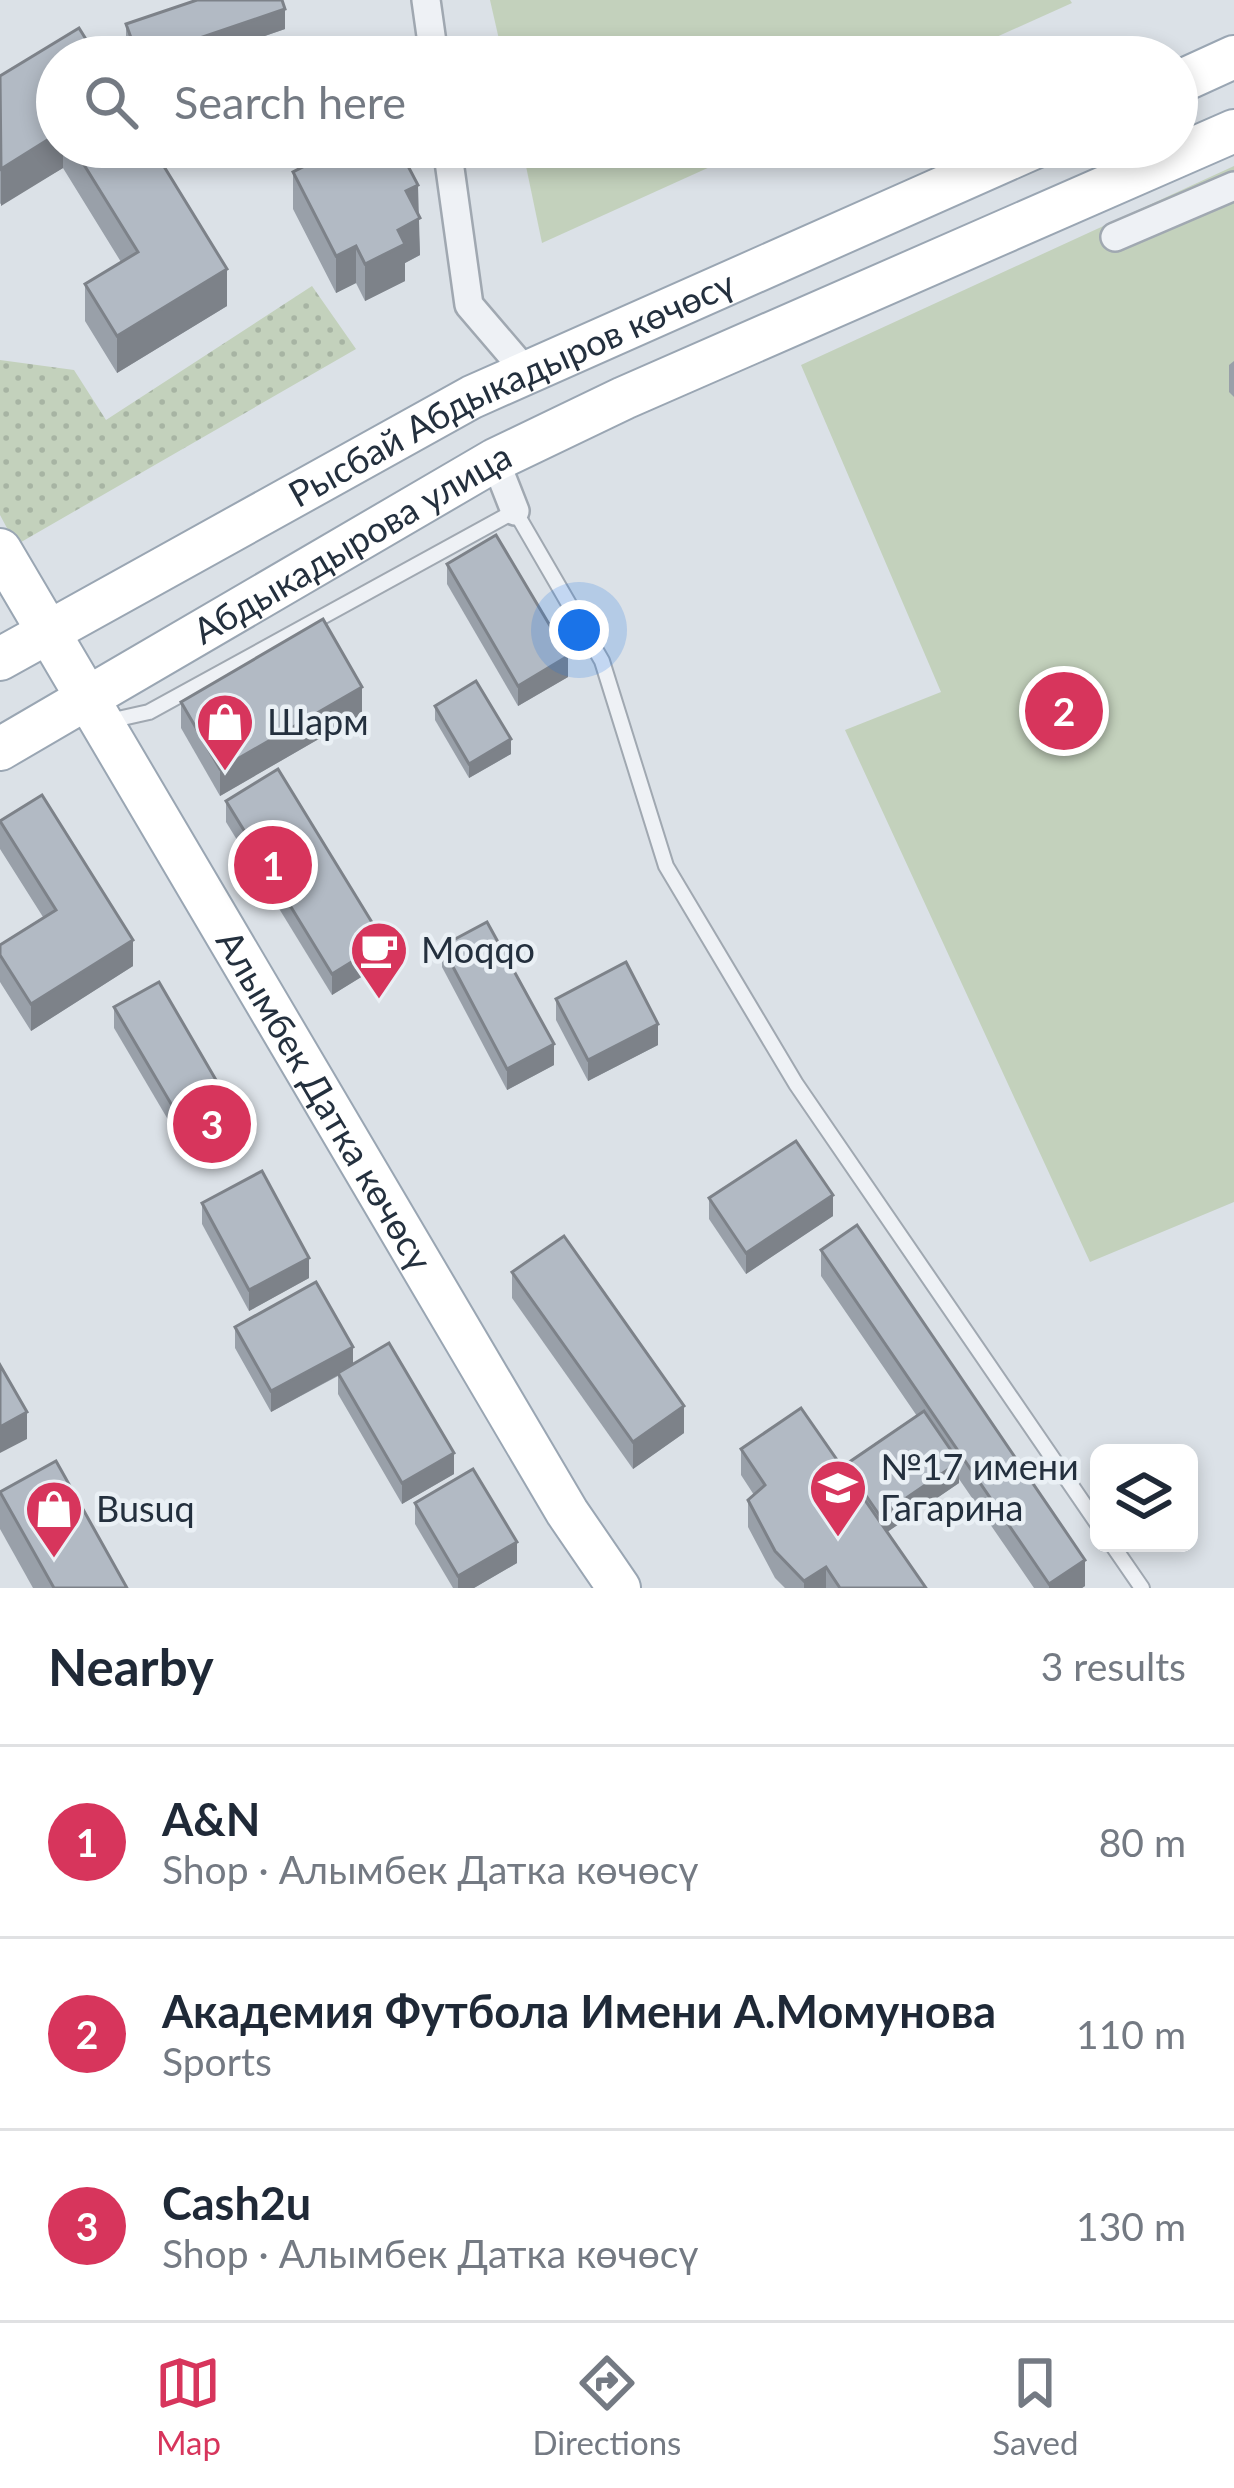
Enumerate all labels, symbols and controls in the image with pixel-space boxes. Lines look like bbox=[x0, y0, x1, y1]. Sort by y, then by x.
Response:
search box bbox=[36, 36, 1198, 168]
icon: search bbox=[78, 69, 144, 135]
text: Search here bbox=[174, 75, 406, 129]
street label: Рысбай Абдыкадыров көчөсү bbox=[280, 260, 741, 515]
street label: Абдыкадырова улица bbox=[185, 433, 518, 652]
your location bbox=[549, 600, 609, 660]
pin: 2 bbox=[1025, 666, 1103, 756]
shop icon: Шарм bbox=[194, 691, 256, 773]
place label: Шарм bbox=[267, 699, 369, 743]
pin: 1 bbox=[234, 820, 312, 910]
cafe icon: Moqqo bbox=[348, 919, 410, 1001]
street label: Алымбек Датка көчөсү bbox=[208, 922, 443, 1279]
place label: Moqqo bbox=[421, 927, 535, 971]
pin: 3 bbox=[173, 1079, 251, 1169]
place label: №17 имени Гагарина bbox=[880, 1444, 1079, 1529]
map controls bbox=[1090, 1444, 1198, 1552]
button: layers bbox=[1090, 1444, 1198, 1552]
school or university icon: №17 имени Гагарина bbox=[807, 1457, 869, 1539]
shop icon: Busuq bbox=[23, 1478, 85, 1560]
place label: Busuq bbox=[96, 1486, 195, 1530]
text: Nearby bbox=[48, 1636, 214, 1697]
text: 3 results bbox=[1041, 1643, 1186, 1689]
text: A&N bbox=[162, 1792, 260, 1846]
text: 1 bbox=[76, 1819, 98, 1865]
text: 80 m bbox=[1099, 1819, 1186, 1865]
text: Shop · Алымбек Датка көчөсү bbox=[162, 1846, 698, 1892]
text: Академия Футбола Имени А.Момунова bbox=[162, 1984, 996, 2038]
text: 2 bbox=[76, 2011, 98, 2057]
text: 110 m bbox=[1076, 2011, 1186, 2057]
text: Sports bbox=[162, 2038, 272, 2084]
text: Cash2u bbox=[162, 2176, 311, 2230]
text: 3 bbox=[76, 2203, 98, 2249]
text: 130 m bbox=[1076, 2203, 1186, 2249]
text: Shop · Алымбек Датка көчөсү bbox=[162, 2230, 698, 2276]
tab: Map bbox=[155, 2350, 221, 2462]
tab: Directions bbox=[532, 2350, 681, 2462]
tab: Saved bbox=[992, 2350, 1079, 2462]

